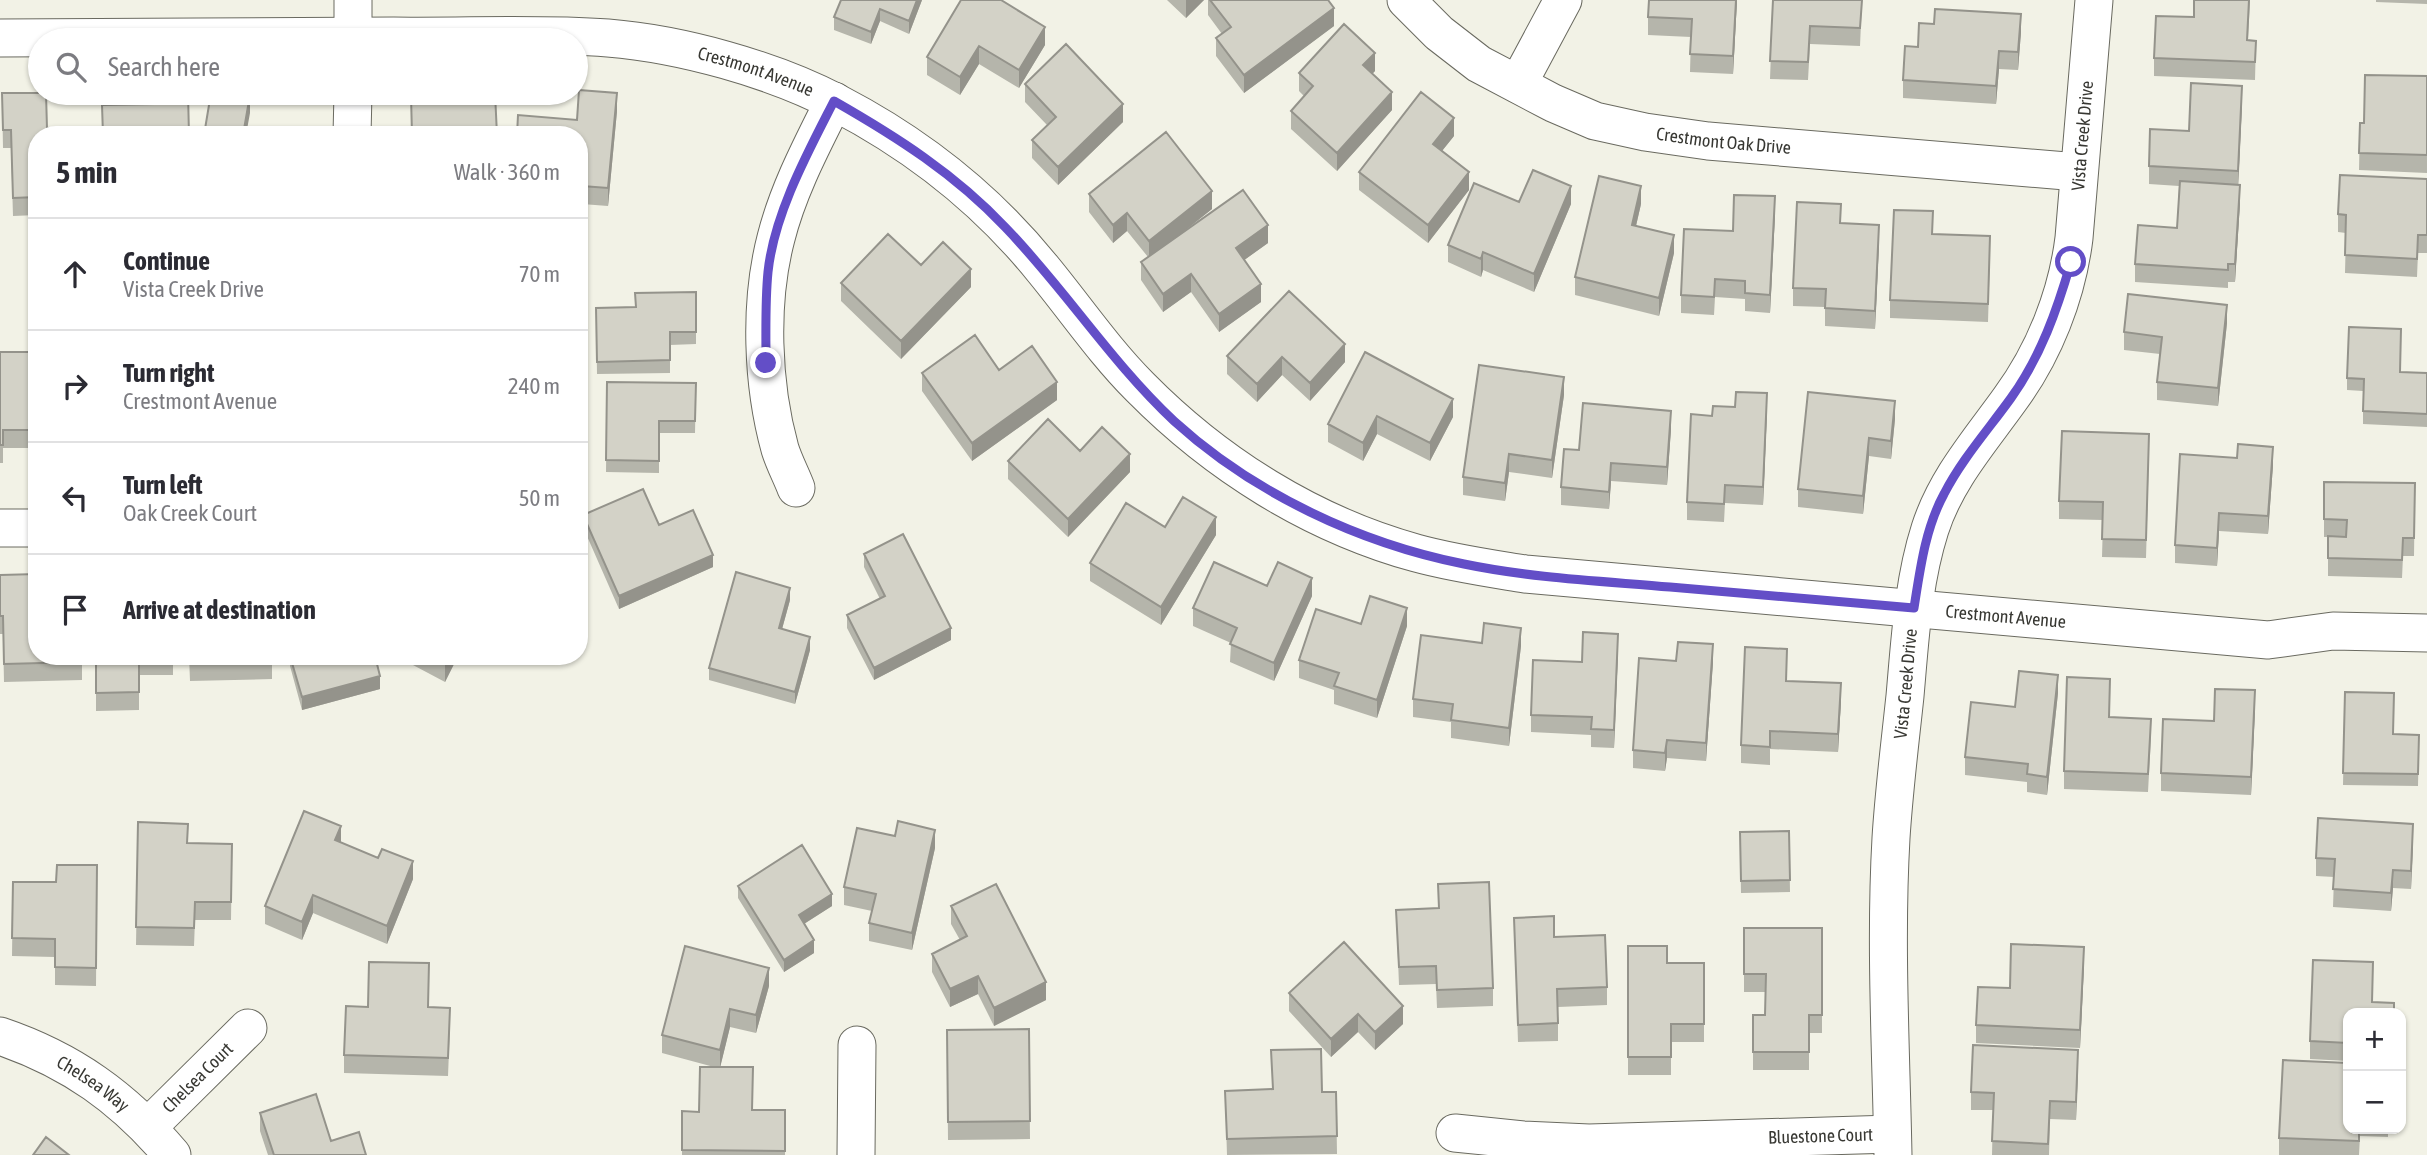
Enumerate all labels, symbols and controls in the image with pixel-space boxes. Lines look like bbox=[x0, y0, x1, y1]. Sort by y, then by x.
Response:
search box bbox=[28, 28, 588, 105]
street label: Crestmont Avenue bbox=[696, 42, 817, 100]
icon: search bbox=[52, 48, 90, 86]
text: Search here bbox=[108, 52, 220, 82]
street label: Vista Creek Drive bbox=[2067, 80, 2097, 192]
street label: Crestmont Oak Drive bbox=[1655, 123, 1792, 158]
text: 5 min bbox=[56, 155, 117, 189]
text: Walk · 360 m bbox=[454, 159, 560, 185]
text: Continue bbox=[123, 246, 210, 276]
route start bbox=[2055, 246, 2086, 277]
icon: ahead bbox=[56, 255, 94, 293]
text: 70 m bbox=[519, 261, 560, 287]
text: Vista Creek Drive bbox=[123, 276, 264, 302]
route end bbox=[750, 347, 781, 378]
text: Turn right bbox=[123, 358, 214, 388]
icon: right bbox=[56, 367, 94, 405]
text: 240 m bbox=[508, 373, 560, 399]
text: Crestmont Avenue bbox=[123, 388, 277, 414]
text: Turn left bbox=[123, 470, 203, 500]
icon: left bbox=[56, 479, 94, 517]
text: 50 m bbox=[519, 485, 560, 511]
text: Oak Creek Court bbox=[123, 500, 257, 526]
icon: arrive bbox=[56, 591, 94, 629]
text: Arrive at destination bbox=[123, 595, 316, 625]
street label: Crestmont Avenue bbox=[1945, 600, 2067, 632]
street label: Vista Creek Drive bbox=[1889, 628, 1921, 740]
map controls bbox=[2343, 1008, 2406, 1134]
button: + bbox=[2343, 1008, 2406, 1071]
street label: Chelsea Court bbox=[158, 1038, 237, 1117]
street label: Chelsea Way bbox=[53, 1051, 134, 1116]
button: − bbox=[2343, 1071, 2406, 1134]
street label: Bluestone Court bbox=[1768, 1124, 1873, 1148]

